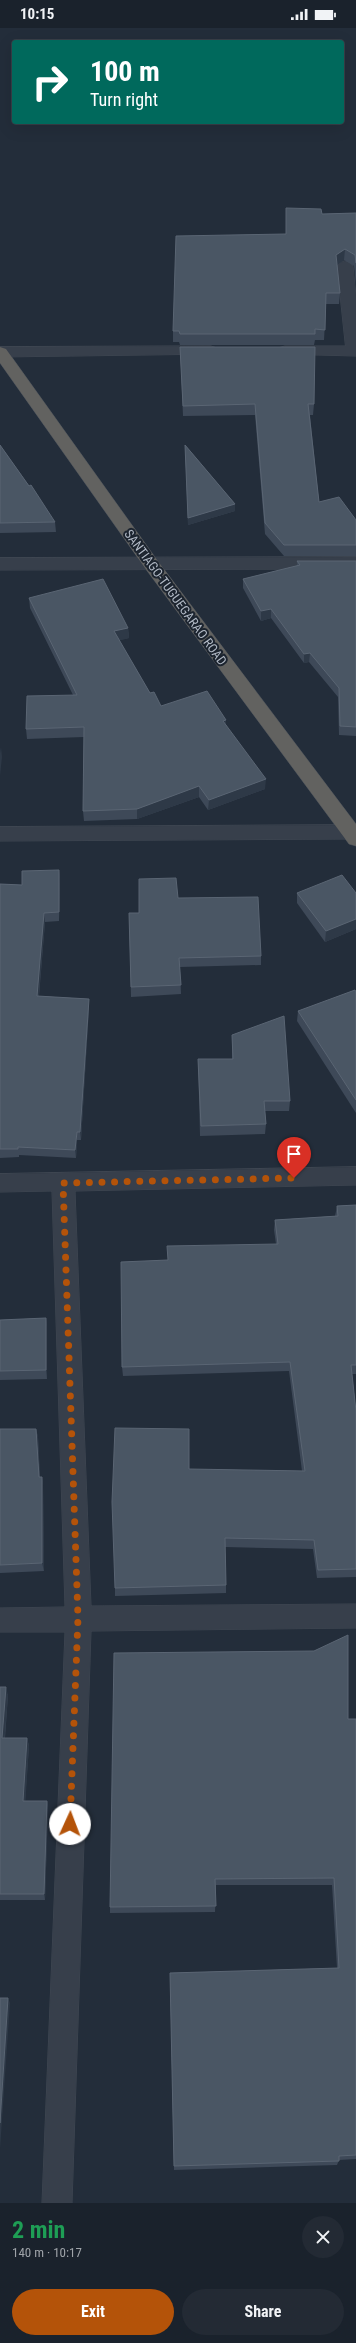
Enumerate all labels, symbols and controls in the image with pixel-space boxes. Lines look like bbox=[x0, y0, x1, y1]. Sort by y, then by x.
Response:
text: 10:15 bbox=[20, 5, 54, 23]
text: 100 m bbox=[90, 55, 160, 88]
icon: right bbox=[24, 56, 76, 108]
text: Turn right bbox=[90, 89, 158, 110]
street label: SANTIAGO-TUGUEGARAO ROAD bbox=[121, 527, 230, 668]
pin bbox=[277, 1137, 311, 1178]
icon: arrive bbox=[283, 1143, 305, 1165]
position arrow bbox=[49, 1803, 91, 1845]
text: 2 min bbox=[12, 2216, 65, 2244]
button: close bbox=[302, 2216, 344, 2258]
text: 140 m · 10:17 bbox=[12, 2245, 82, 2260]
button: Exit bbox=[12, 2289, 174, 2335]
button: Share bbox=[182, 2289, 344, 2335]

